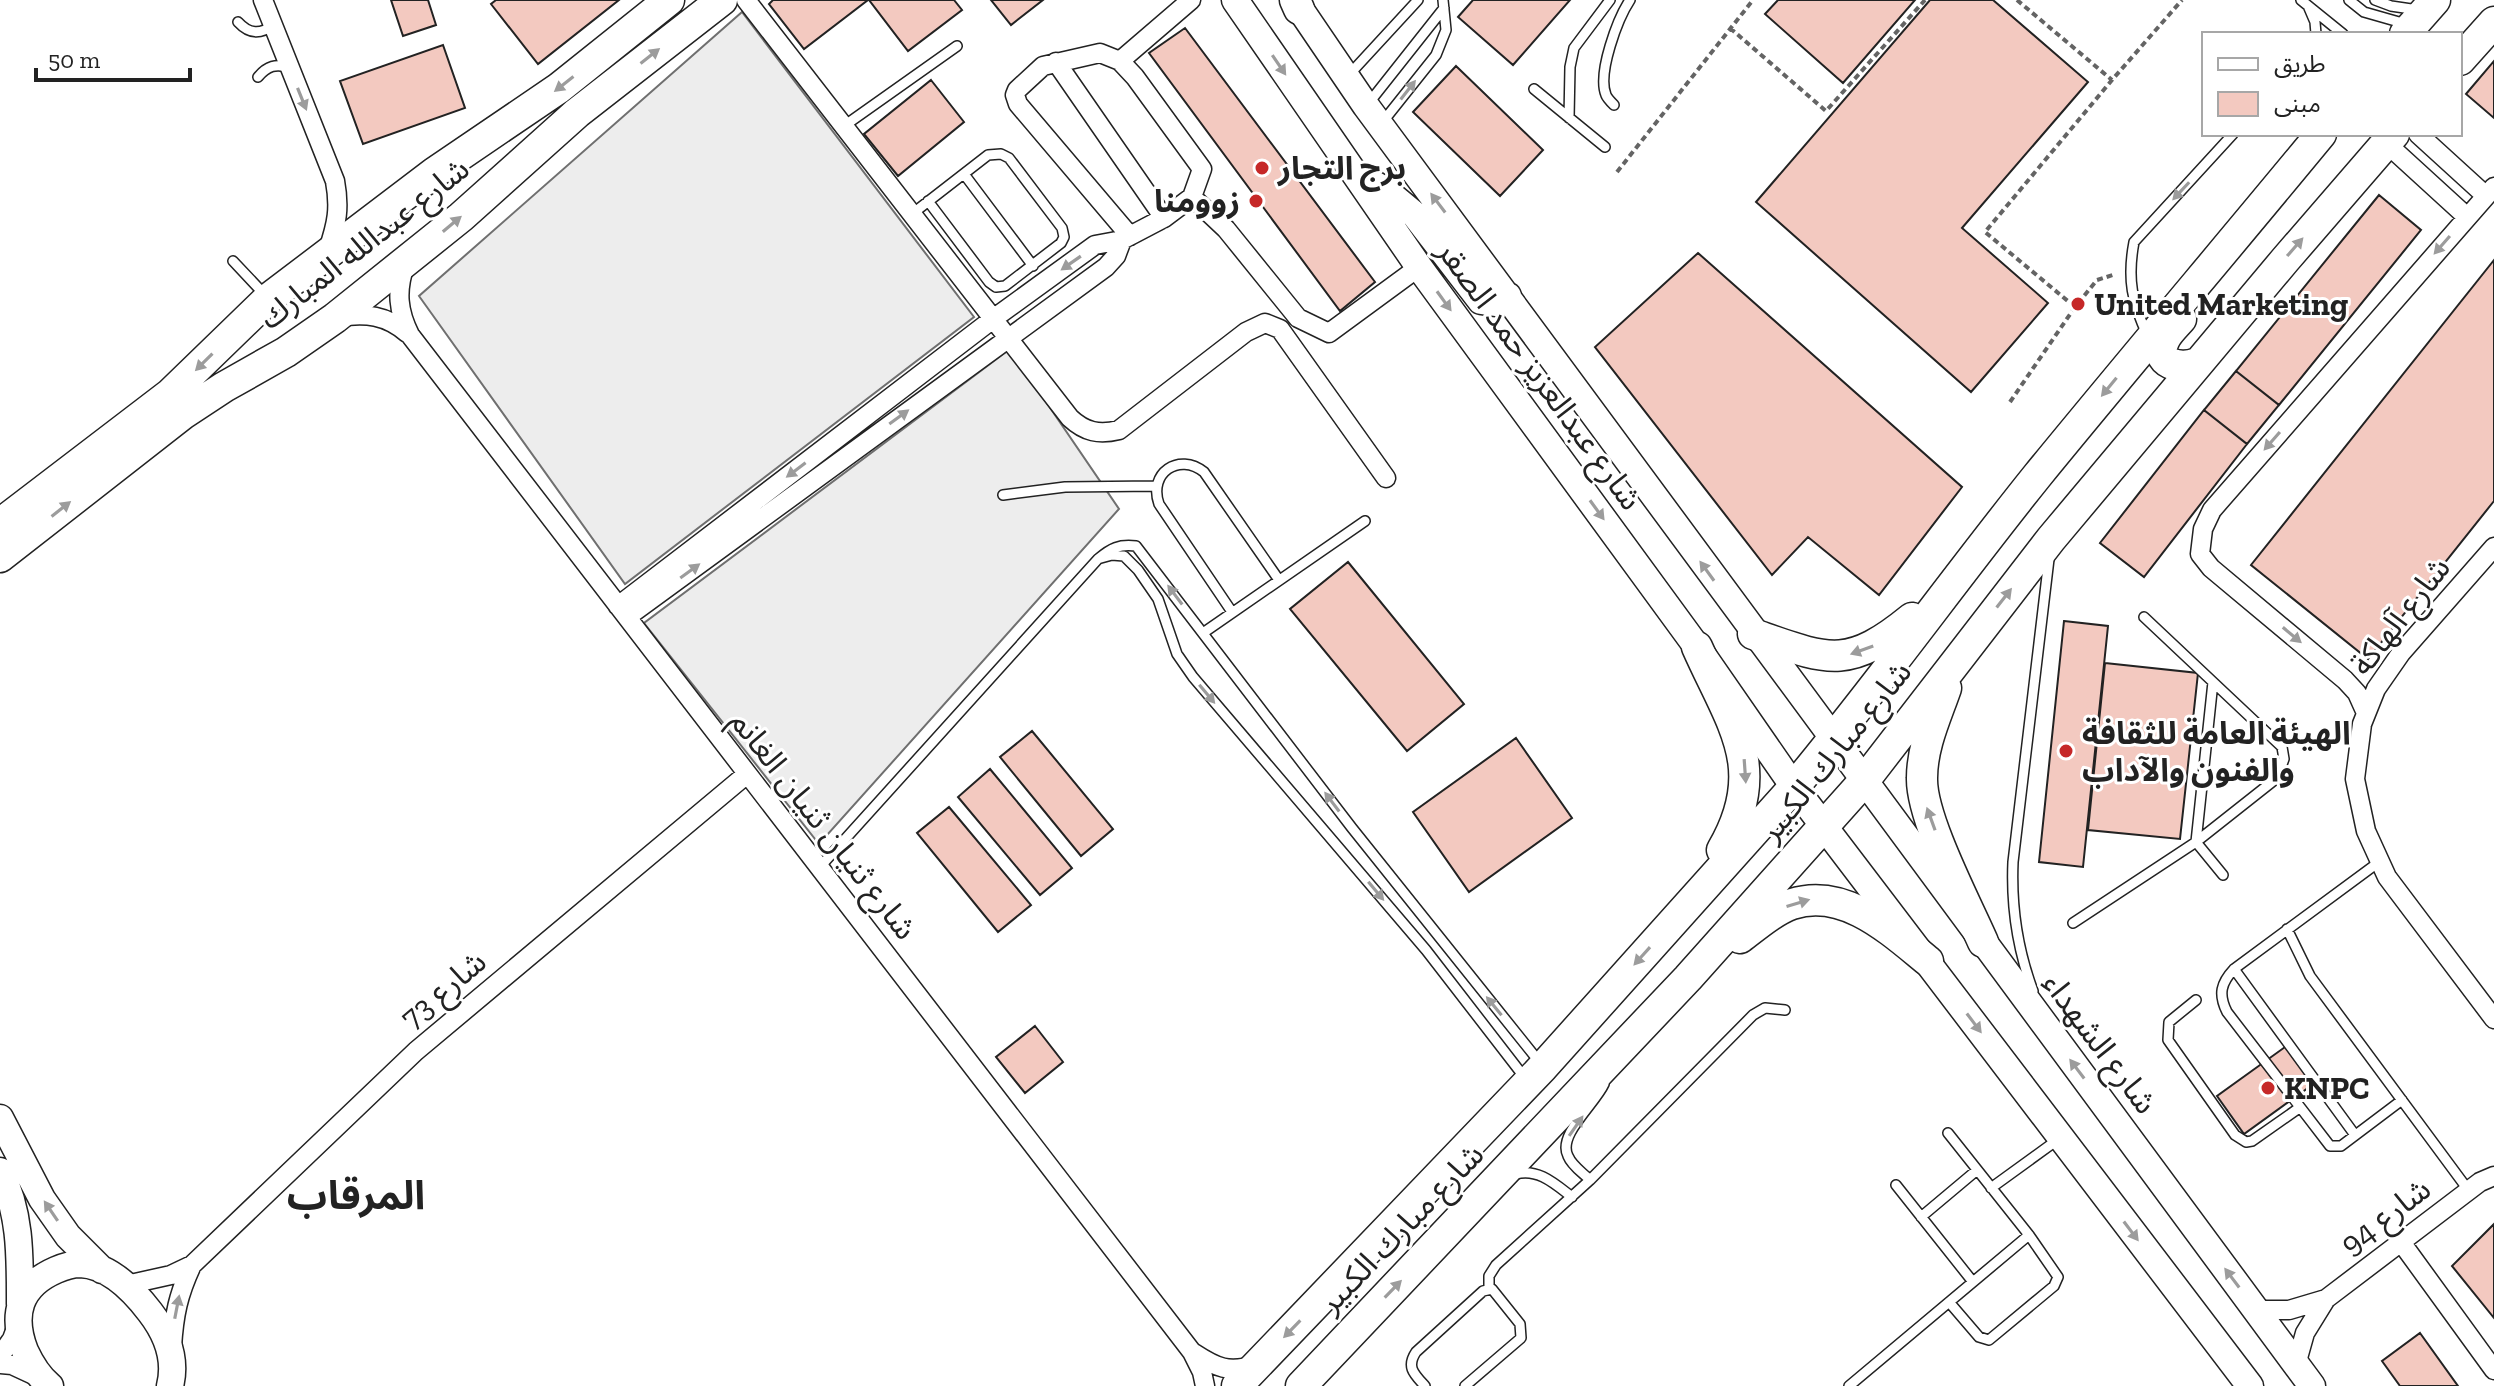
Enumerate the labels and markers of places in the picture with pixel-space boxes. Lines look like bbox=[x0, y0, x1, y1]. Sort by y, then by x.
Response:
place label: برج التجار bbox=[1276, 149, 1406, 192]
marker: برج التجار bbox=[1253, 159, 1271, 177]
place label: زوومنا bbox=[1154, 182, 1240, 220]
marker: زوومنا bbox=[1247, 192, 1265, 210]
place label: United Marketing bbox=[2094, 285, 2348, 323]
marker: United Marketing bbox=[2069, 295, 2087, 313]
place label: الهيئة العامة للثقافة والفنون والآداب bbox=[2082, 714, 2351, 789]
marker: الهيئة العامة للثقافة والفنون والآداب bbox=[2057, 742, 2075, 760]
place label: KNPC bbox=[2284, 1069, 2370, 1107]
marker: KNPC bbox=[2259, 1079, 2277, 1097]

